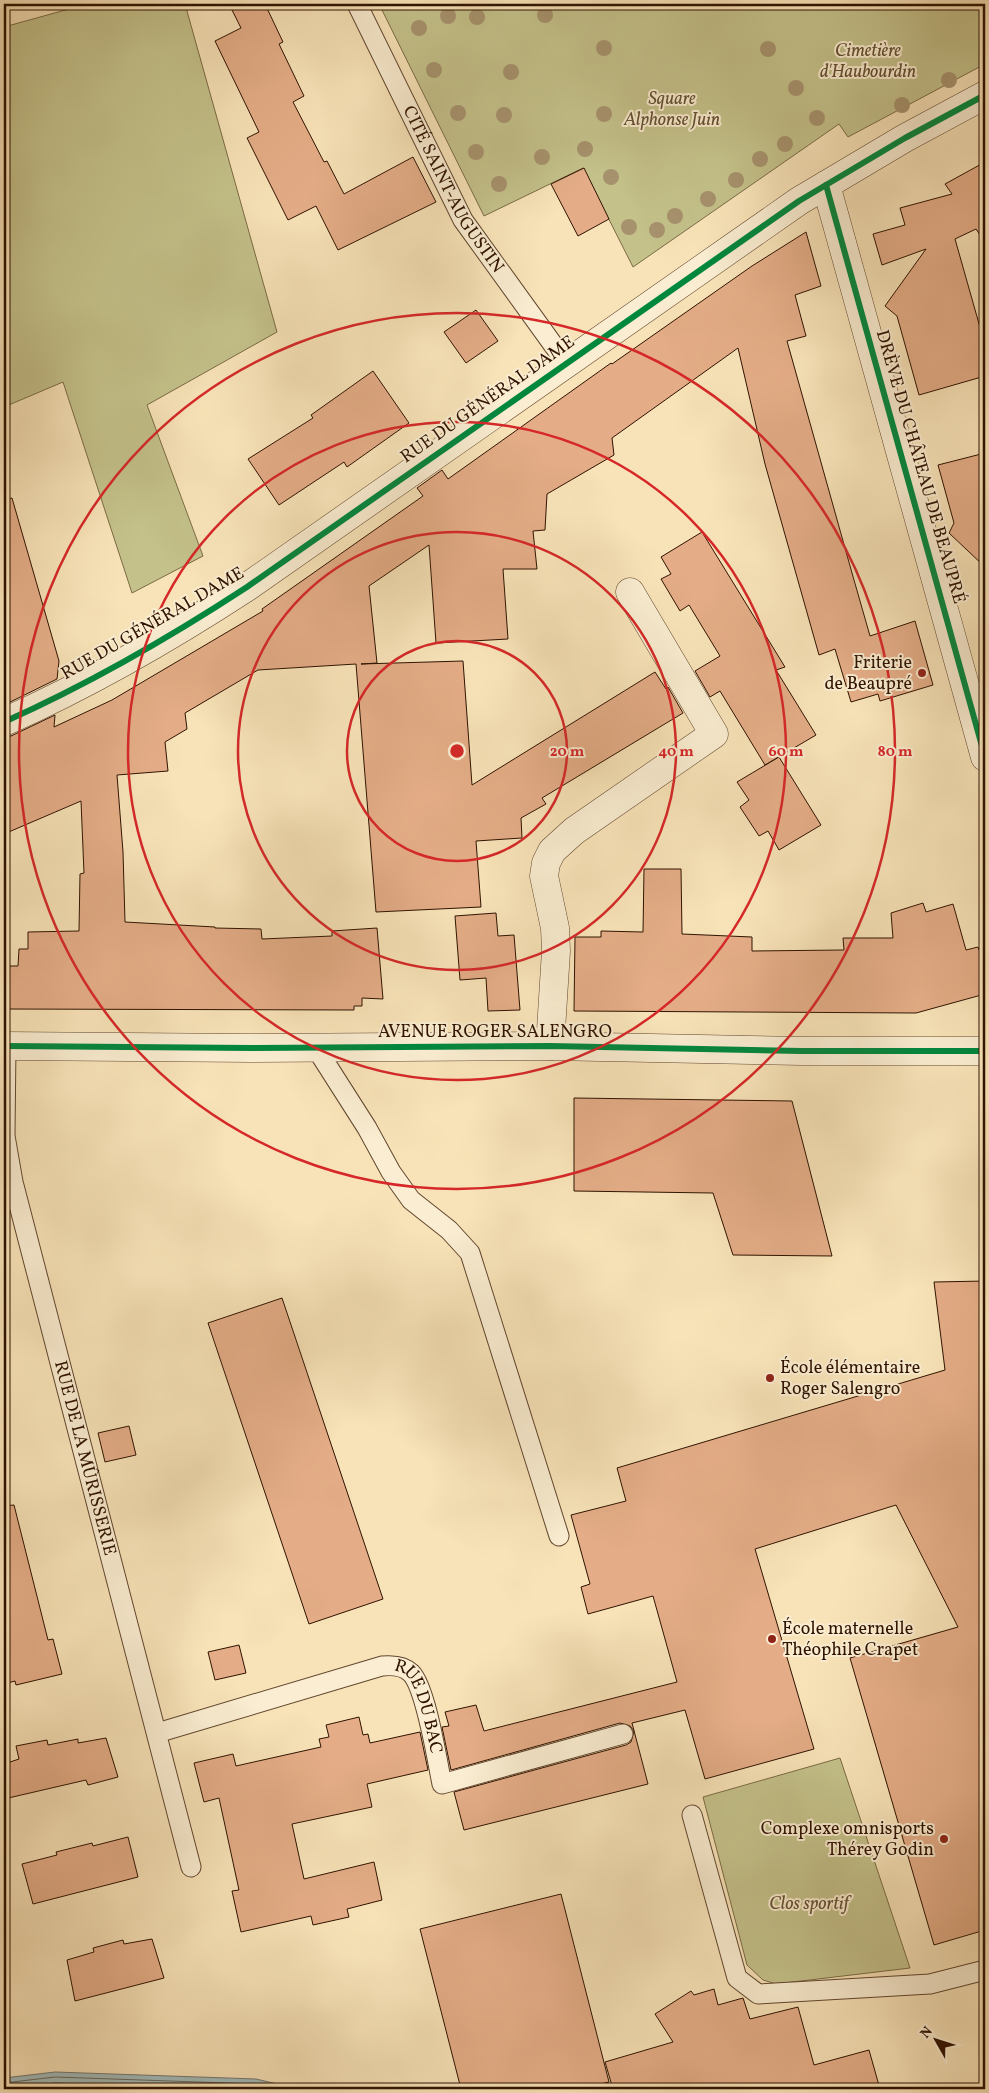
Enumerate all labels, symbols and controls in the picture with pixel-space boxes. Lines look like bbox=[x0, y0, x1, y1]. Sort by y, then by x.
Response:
park label: Cimetière d'Haubourdin bbox=[820, 39, 916, 85]
park label: Square Alphonse Juin bbox=[623, 87, 720, 133]
street label: CITÉ SAINT-AUGUSTIN bbox=[396, 101, 510, 278]
street label: DRÈVE DU CHÂTEAU DE BEAUPRÉ bbox=[869, 327, 971, 607]
street label: RUE DU GÉNÉRAL DAME bbox=[396, 330, 580, 470]
street label: RUE DU GÉNÉRAL DAME bbox=[57, 561, 249, 687]
place label: Friterie de Beaupré bbox=[824, 651, 912, 697]
marker: Friterie de Beaupré bbox=[916, 667, 928, 679]
centre of rings bbox=[448, 742, 466, 760]
text: 20 m bbox=[550, 742, 585, 763]
text: 40 m bbox=[658, 742, 694, 763]
text: 60 m bbox=[769, 742, 804, 763]
text: 80 m bbox=[878, 742, 913, 763]
street label: AVENUE ROGER SALENGRO bbox=[378, 1020, 612, 1045]
place label: École élémentaire Roger Salengro bbox=[780, 1356, 920, 1402]
street label: RUE DE LA MÛRISSERIE bbox=[47, 1358, 122, 1559]
marker: École élémentaire Roger Salengro bbox=[764, 1372, 776, 1384]
place label: École maternelle Théophile Crapet bbox=[782, 1617, 918, 1663]
marker: École maternelle Théophile Crapet bbox=[766, 1633, 778, 1645]
street label: RUE DU BAC bbox=[391, 1653, 448, 1756]
place label: Complexe omnisports Thérey Godin bbox=[761, 1817, 934, 1863]
marker: Complexe omnisports Thérey Godin bbox=[938, 1833, 950, 1845]
park label: Clos sportif bbox=[769, 1892, 852, 1917]
north arrow bbox=[912, 2016, 962, 2066]
text: N bbox=[916, 2023, 938, 2043]

